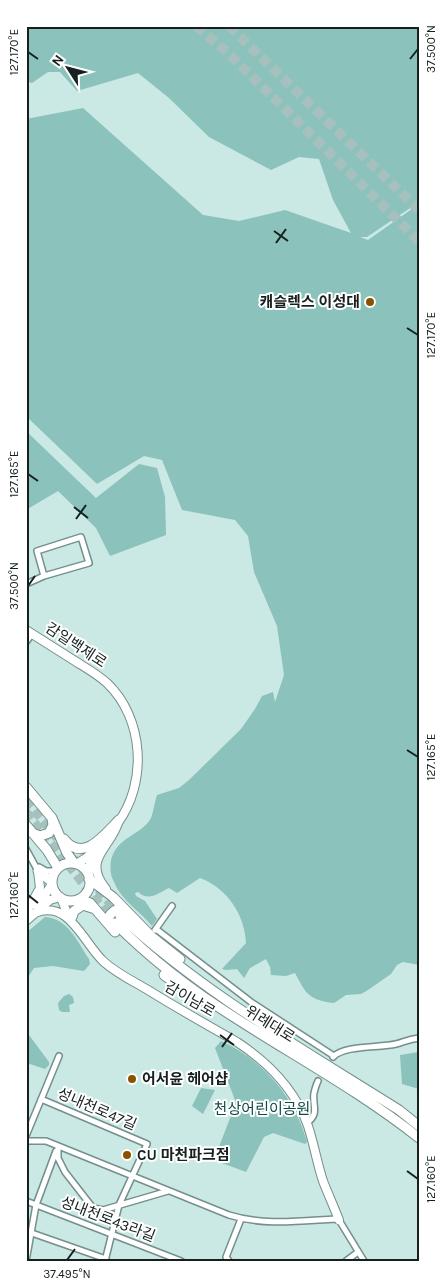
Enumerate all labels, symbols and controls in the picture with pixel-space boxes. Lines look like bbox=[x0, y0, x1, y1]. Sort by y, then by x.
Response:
text: 37.500°N bbox=[424, 25, 438, 73]
text: 127.170°E bbox=[7, 29, 21, 75]
north arrow bbox=[42, 42, 92, 92]
text: N bbox=[48, 52, 68, 70]
place label: 캐슬렉스 이성대 bbox=[260, 293, 360, 311]
marker: 캐슬렉스 이성대 bbox=[364, 296, 376, 308]
text: 127.170°E bbox=[424, 312, 438, 358]
text: 127.165°E bbox=[7, 450, 21, 498]
text: 37.500°N bbox=[7, 562, 21, 610]
street label: 감일백제로 bbox=[42, 619, 110, 671]
text: 127.165°E bbox=[424, 733, 438, 781]
text: 127.160°E bbox=[7, 871, 21, 919]
street label: 감이남로 bbox=[162, 977, 218, 1021]
street label: 위례대로 bbox=[242, 1002, 298, 1046]
place label: 어서윤 헤어샵 bbox=[142, 1070, 229, 1088]
marker: 어서윤 헤어샵 bbox=[126, 1073, 138, 1085]
street label: 성내천로47길 bbox=[55, 1084, 139, 1134]
park label: 천상어린이공원 bbox=[214, 1100, 310, 1118]
place label: CU 마천파크점 bbox=[137, 1146, 230, 1164]
marker: CU 마천파크점 bbox=[121, 1149, 133, 1161]
text: 127.160°E bbox=[424, 1155, 438, 1203]
street label: 성내천로43라길 bbox=[58, 1193, 158, 1245]
text: 37.495°N bbox=[43, 1267, 91, 1281]

